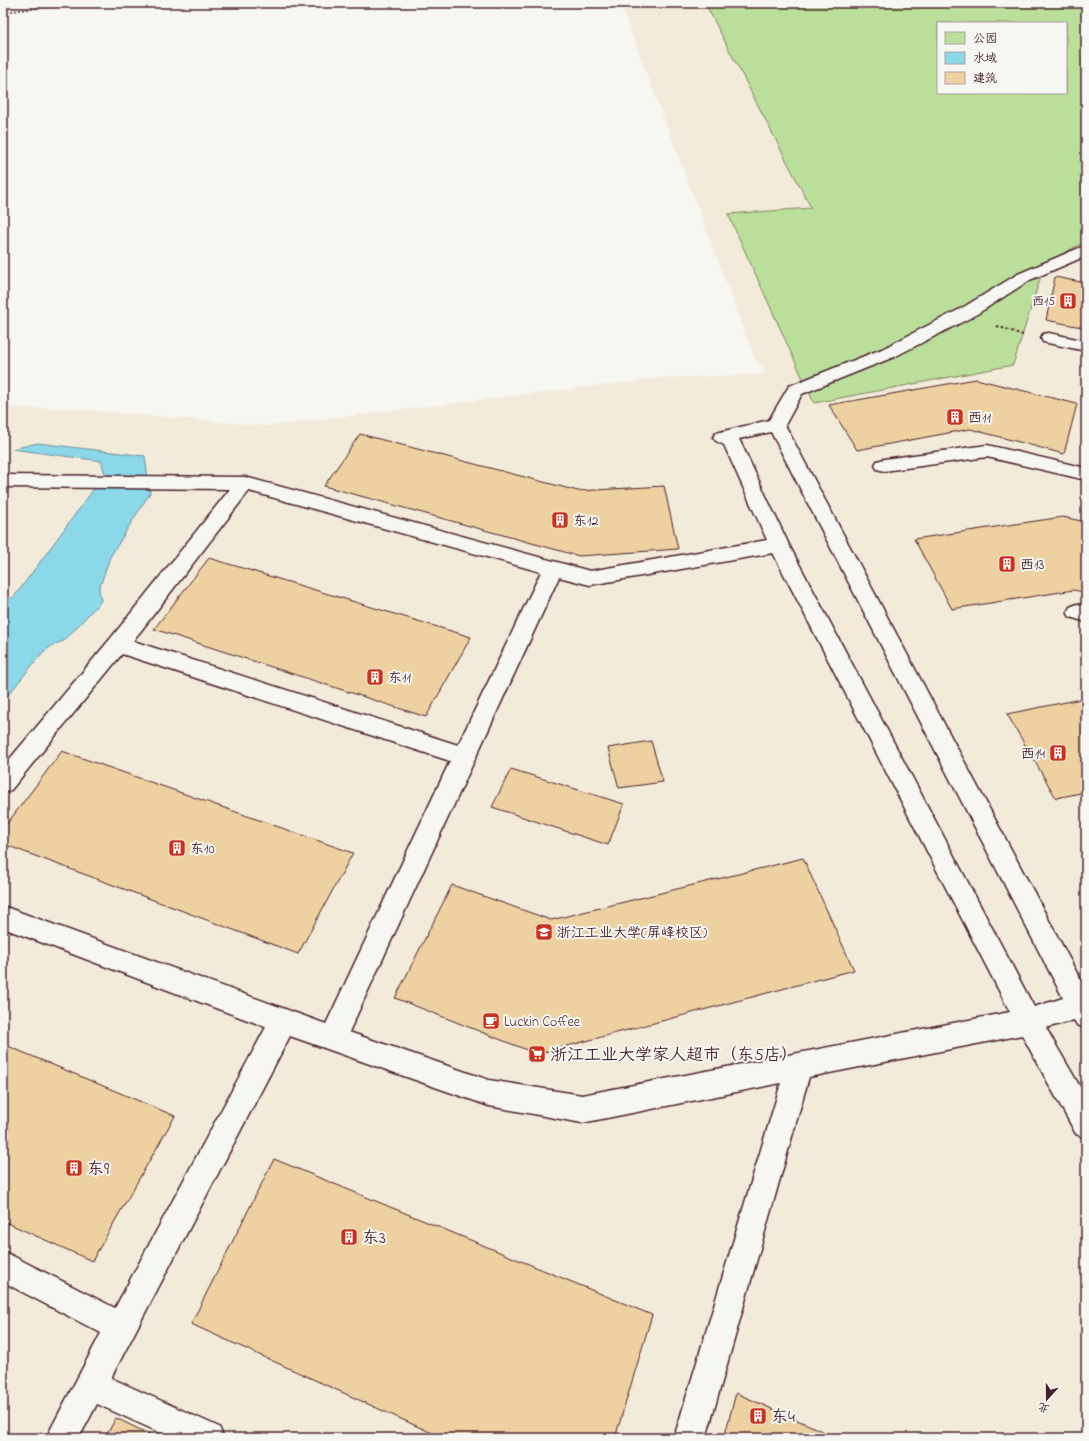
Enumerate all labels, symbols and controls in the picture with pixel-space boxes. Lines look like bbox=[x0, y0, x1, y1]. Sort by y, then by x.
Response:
legend bbox=[937, 22, 1067, 94]
text: 公园 bbox=[973, 30, 997, 48]
text: 水域 bbox=[973, 50, 997, 68]
text: 建筑 bbox=[973, 70, 997, 88]
building icon: 西15 bbox=[1058, 291, 1078, 311]
place label: 西15 bbox=[1032, 293, 1055, 311]
building icon: 西11 bbox=[945, 407, 965, 427]
place label: 西11 bbox=[968, 408, 991, 429]
building icon: 东12 bbox=[550, 510, 570, 530]
place label: 东12 bbox=[573, 511, 598, 532]
building icon: 西13 bbox=[997, 554, 1017, 574]
place label: 西13 bbox=[1020, 555, 1044, 576]
building icon: 东11 bbox=[365, 667, 385, 687]
place label: 东11 bbox=[388, 668, 411, 689]
building icon: 西14 bbox=[1048, 743, 1068, 763]
place label: 西14 bbox=[1021, 744, 1045, 765]
building icon: 东10 bbox=[167, 838, 187, 858]
place label: 东10 bbox=[190, 839, 215, 860]
school or university icon: 浙江工业大学(屏峰校区) bbox=[534, 922, 554, 942]
place label: 浙江工业大学(屏峰校区) bbox=[557, 923, 707, 944]
cafe icon: Luckin Coffee bbox=[481, 1011, 501, 1031]
place label: Luckin Coffee bbox=[504, 1012, 581, 1033]
place label: 浙江工业大学家人超市（东5店） bbox=[550, 1043, 798, 1068]
supermarket icon: 浙江工业大学家人超市（东5店） bbox=[527, 1044, 547, 1064]
place label: 东9 bbox=[87, 1157, 109, 1182]
building icon: 东9 bbox=[64, 1158, 84, 1178]
place label: 东3 bbox=[362, 1226, 386, 1251]
building icon: 东3 bbox=[339, 1227, 359, 1247]
north arrow bbox=[1027, 1379, 1067, 1419]
text: 北 bbox=[1036, 1398, 1052, 1417]
place label: 东4 bbox=[771, 1405, 795, 1430]
building icon: 东4 bbox=[748, 1406, 768, 1426]

